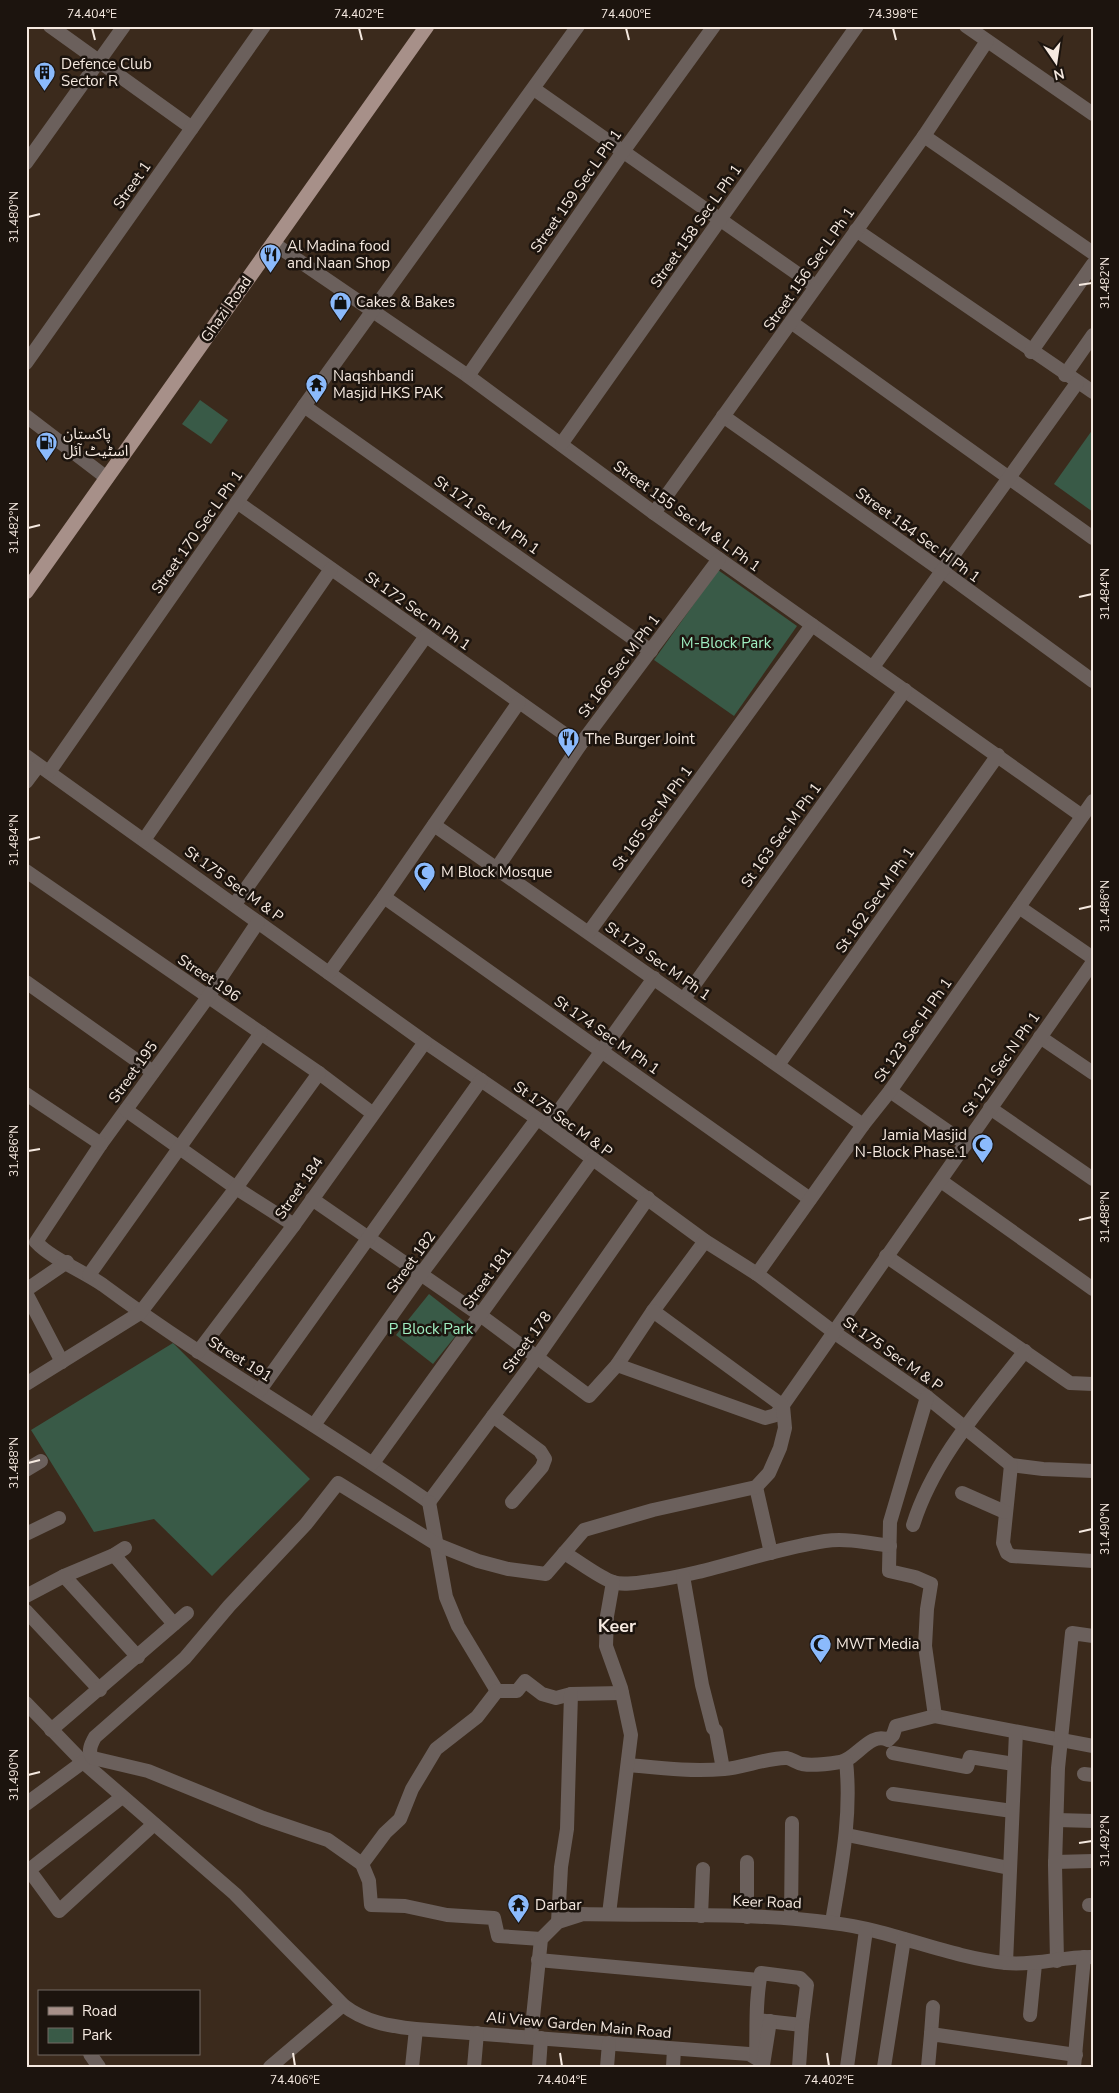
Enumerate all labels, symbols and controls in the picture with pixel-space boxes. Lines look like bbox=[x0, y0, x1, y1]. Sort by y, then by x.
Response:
text: 74.404°E bbox=[67, 6, 117, 22]
text: 74.402°E bbox=[334, 6, 384, 22]
text: 74.400°E bbox=[601, 6, 651, 22]
text: 74.398°E bbox=[868, 6, 918, 22]
north arrow bbox=[1032, 38, 1082, 88]
place label: Defence Club Sector R bbox=[61, 54, 152, 91]
building icon: Defence Club Sector R bbox=[33, 61, 57, 92]
text: N bbox=[1052, 64, 1066, 85]
street label: Street 159 Sec L Ph 1 bbox=[526, 125, 626, 257]
street label: Street 1 bbox=[108, 157, 156, 213]
street label: Street 158 Sec L Ph 1 bbox=[646, 160, 746, 292]
text: 31.480°N bbox=[6, 191, 22, 243]
street label: Street 156 Sec L Ph 1 bbox=[759, 203, 859, 335]
place label: Al Madina food and Naan Shop bbox=[287, 236, 391, 273]
restaurant icon: Al Madina food and Naan Shop bbox=[259, 243, 283, 274]
text: 31.482°N bbox=[1097, 257, 1113, 309]
street label: Ghazi Road bbox=[196, 272, 256, 346]
shop icon: Cakes & Bakes bbox=[328, 290, 352, 321]
place label: Cakes & Bakes bbox=[356, 292, 455, 312]
place label: Naqshbandi Masjid HKS PAK bbox=[333, 366, 443, 403]
temple icon: Naqshbandi Masjid HKS PAK bbox=[305, 373, 329, 404]
place label: پاکستان اسٹیٹ آئل bbox=[63, 424, 128, 461]
fuel station icon: پاکستان اسٹیٹ آئل bbox=[35, 431, 59, 462]
street label: Street 155 Sec M & L Ph 1 bbox=[609, 456, 765, 576]
street label: Street 170 Sec L Ph 1 bbox=[147, 466, 247, 598]
street label: St 171 Sec M Ph 1 bbox=[430, 471, 544, 559]
street label: Street 154 Sec H Ph 1 bbox=[852, 483, 984, 587]
text: 31.482°N bbox=[6, 502, 22, 554]
street label: St 172 Sec m Ph 1 bbox=[361, 567, 475, 655]
text: 31.484°N bbox=[1097, 568, 1113, 620]
street label: St 166 Sec M Ph 1 bbox=[573, 610, 665, 722]
park label: M-Block Park bbox=[681, 633, 772, 653]
restaurant icon: The Burger Joint bbox=[557, 727, 581, 758]
place label: The Burger Joint bbox=[585, 729, 695, 749]
street label: St 165 Sec M Ph 1 bbox=[607, 762, 697, 874]
street label: St 163 Sec M Ph 1 bbox=[736, 779, 826, 891]
text: 31.484°N bbox=[6, 814, 22, 866]
street label: St 175 Sec M & P bbox=[181, 841, 288, 927]
street label: St 162 Sec M Ph 1 bbox=[831, 843, 919, 957]
mosque icon: M Block Mosque bbox=[413, 860, 437, 891]
place label: M Block Mosque bbox=[441, 862, 552, 882]
text: 31.486°N bbox=[1097, 880, 1113, 932]
street label: St 173 Sec M Ph 1 bbox=[601, 917, 715, 1005]
street label: Street 196 bbox=[174, 950, 244, 1006]
street label: St 123 Sec H Ph 1 bbox=[869, 974, 957, 1086]
street label: St 174 Sec M Ph 1 bbox=[550, 991, 664, 1079]
street label: St 121 Sec N Ph 1 bbox=[958, 1008, 1044, 1120]
street label: Street 195 bbox=[104, 1037, 162, 1107]
street label: St 175 Sec M & P bbox=[510, 1076, 617, 1162]
text: 31.486°N bbox=[6, 1125, 22, 1177]
place label: Jamia Masjid N-Block Phase.1 bbox=[855, 1125, 967, 1162]
mosque icon: Jamia Masjid N-Block Phase.1 bbox=[971, 1132, 995, 1163]
street label: Street 184 bbox=[270, 1153, 328, 1223]
text: 31.488°N bbox=[1097, 1191, 1113, 1243]
street label: Street 182 bbox=[382, 1227, 440, 1297]
street label: Street 181 bbox=[458, 1243, 516, 1313]
street label: Street 178 bbox=[498, 1307, 556, 1377]
street label: St 175 Sec M & P bbox=[839, 1312, 947, 1396]
park label: P Block Park bbox=[389, 1319, 474, 1339]
street label: Street 191 bbox=[204, 1332, 276, 1386]
text: 31.488°N bbox=[6, 1437, 22, 1489]
text: 31.490°N bbox=[1097, 1503, 1113, 1555]
district label: Keer bbox=[598, 1614, 636, 1638]
mosque icon: MWT Media bbox=[808, 1632, 832, 1663]
place label: MWT Media bbox=[836, 1634, 919, 1654]
text: 31.490°N bbox=[6, 1749, 22, 1801]
text: 31.492°N bbox=[1097, 1815, 1113, 1867]
street label: Keer Road bbox=[732, 1891, 802, 1913]
temple icon: Darbar bbox=[507, 1893, 531, 1924]
place label: Darbar bbox=[535, 1895, 582, 1915]
legend bbox=[38, 1990, 200, 2056]
text: Road bbox=[82, 2001, 117, 2021]
street label: Ali View Garden Main Road bbox=[486, 2007, 672, 2043]
text: Park bbox=[82, 2025, 112, 2045]
text: 74.406°E bbox=[270, 2072, 320, 2088]
text: 74.404°E bbox=[537, 2072, 587, 2088]
text: 74.402°E bbox=[804, 2072, 854, 2088]

